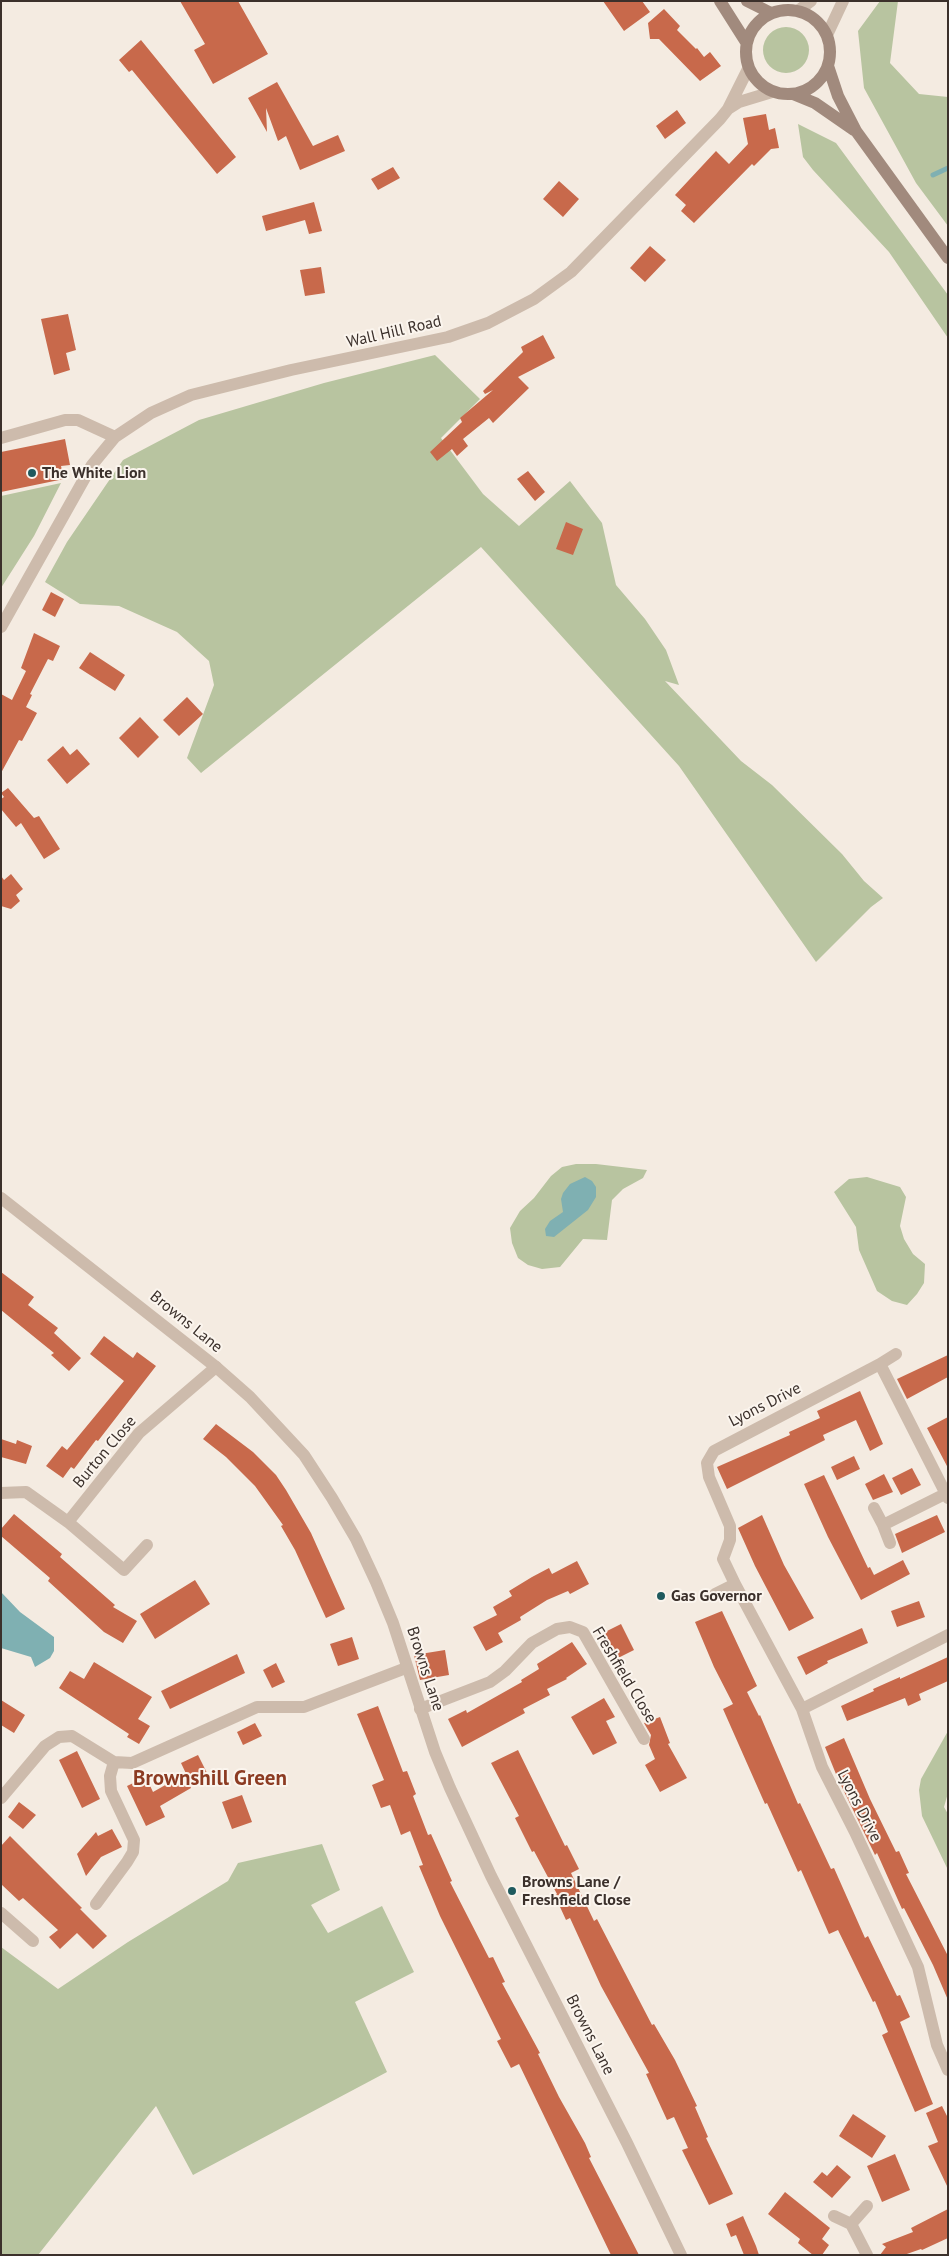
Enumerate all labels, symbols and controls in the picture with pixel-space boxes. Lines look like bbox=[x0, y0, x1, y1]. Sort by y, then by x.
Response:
street label: Wall Hill Road bbox=[345, 312, 443, 352]
place label: The White Lion bbox=[42, 463, 146, 483]
marker: The White Lion bbox=[26, 467, 38, 479]
street label: Browns Lane bbox=[146, 1287, 226, 1357]
street label: Lyons Drive bbox=[726, 1379, 804, 1431]
street label: Burton Close bbox=[69, 1412, 141, 1492]
place label: Gas Governor bbox=[671, 1586, 762, 1606]
marker: Gas Governor bbox=[655, 1590, 667, 1602]
street label: Freshfield Close bbox=[588, 1623, 660, 1727]
street label: Browns Lane bbox=[402, 1624, 448, 1714]
district label: Brownshill Green bbox=[133, 1766, 287, 1792]
street label: Lyons Drive bbox=[833, 1767, 885, 1845]
place label: Browns Lane / Freshfield Close bbox=[522, 1872, 631, 1910]
marker: Browns Lane / Freshfield Close bbox=[506, 1885, 518, 1897]
street label: Browns Lane bbox=[562, 1992, 618, 2078]

